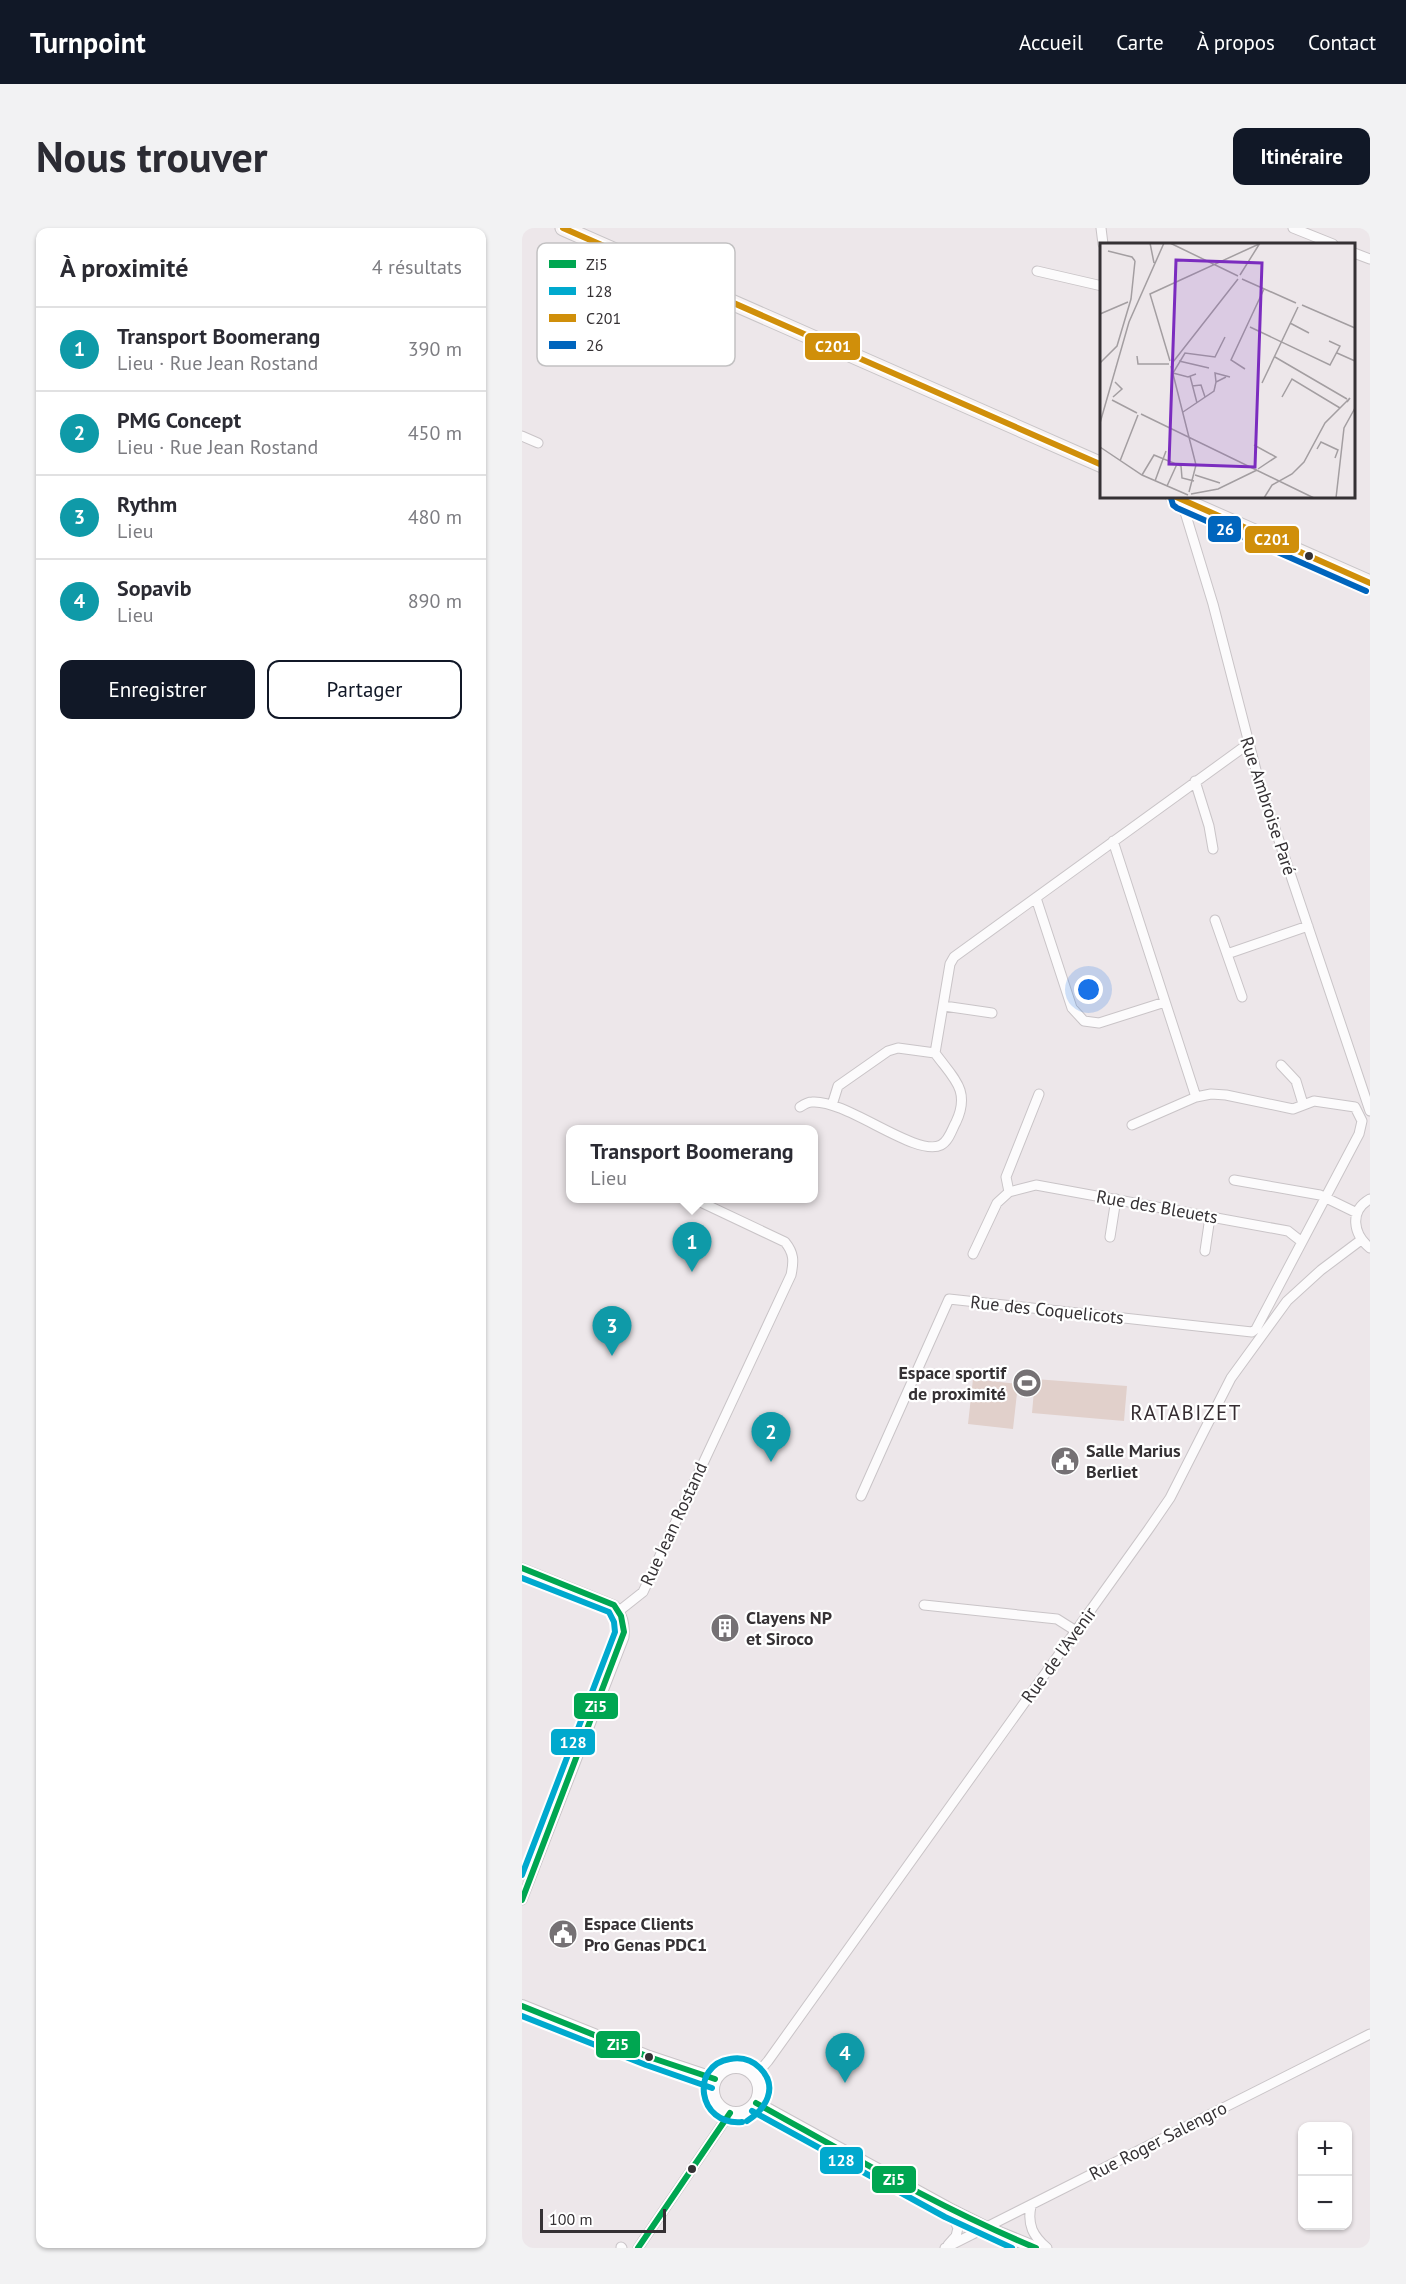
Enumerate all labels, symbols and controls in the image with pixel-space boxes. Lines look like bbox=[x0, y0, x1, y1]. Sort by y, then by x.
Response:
text: Turnpoint bbox=[30, 24, 146, 61]
text: Accueil bbox=[1019, 29, 1083, 56]
text: Carte bbox=[1116, 29, 1164, 56]
text: À propos bbox=[1197, 29, 1275, 56]
text: Contact bbox=[1308, 29, 1376, 56]
button: Itinéraire bbox=[1233, 128, 1370, 185]
text: Nous trouver bbox=[36, 129, 267, 184]
legend bbox=[537, 243, 735, 366]
inset map bbox=[1100, 243, 1355, 498]
text: À proximité bbox=[60, 251, 188, 284]
text: 4 résultats bbox=[372, 254, 462, 280]
text: Zi5 bbox=[586, 254, 608, 274]
text: 128 bbox=[586, 281, 612, 301]
text: C201 bbox=[586, 308, 621, 328]
text: Transport Boomerang bbox=[117, 322, 320, 350]
line badge: C201 bbox=[804, 332, 861, 361]
text: 26 bbox=[586, 335, 603, 355]
text: 1 bbox=[74, 336, 85, 362]
text: 390 m bbox=[408, 336, 462, 362]
text: C201 bbox=[815, 336, 851, 356]
text: Lieu · Rue Jean Rostand bbox=[117, 350, 318, 376]
text: PMG Concept bbox=[117, 406, 241, 434]
text: 2 bbox=[74, 420, 85, 446]
text: 450 m bbox=[408, 420, 462, 446]
text: Lieu · Rue Jean Rostand bbox=[117, 434, 318, 460]
text: Rythm bbox=[117, 490, 177, 518]
text: 3 bbox=[74, 504, 85, 530]
text: 480 m bbox=[408, 504, 462, 530]
line badge: 26 bbox=[1207, 515, 1242, 543]
text: Lieu bbox=[117, 518, 154, 544]
text: 26 bbox=[1216, 519, 1234, 539]
line badge: C201 bbox=[1244, 525, 1300, 554]
text: C201 bbox=[1254, 529, 1290, 549]
unlabelled marker bbox=[1303, 550, 1315, 562]
text: Sopavib bbox=[117, 574, 191, 602]
text: 4 bbox=[74, 588, 85, 614]
text: 890 m bbox=[408, 588, 462, 614]
text: Lieu bbox=[117, 602, 154, 628]
button: Enregistrer bbox=[60, 660, 255, 719]
button: Partager bbox=[267, 660, 462, 719]
street label: Rue Ambroise Paré bbox=[1235, 734, 1302, 878]
your location bbox=[1074, 975, 1103, 1004]
popup bbox=[566, 1125, 818, 1203]
text: Transport Boomerang bbox=[590, 1137, 794, 1165]
text: Lieu bbox=[590, 1165, 627, 1191]
street label: Rue des Bleuets bbox=[1095, 1185, 1220, 1228]
pin: 1 bbox=[672, 1222, 712, 1272]
street label: Rue des Coquelicots bbox=[969, 1290, 1125, 1329]
pin: 3 bbox=[592, 1306, 632, 1356]
place label: Espace sportif de proximité bbox=[898, 1361, 1007, 1405]
sports icon: Espace sportif de proximité bbox=[1011, 1367, 1043, 1399]
district label: RATABIZET bbox=[1130, 1399, 1242, 1426]
pin: 2 bbox=[752, 1412, 790, 1462]
place label: Salle Marius Berliet bbox=[1086, 1439, 1181, 1483]
public building icon: Salle Marius Berliet bbox=[1049, 1445, 1081, 1477]
street label: Rue Jean Rostand bbox=[635, 1458, 712, 1589]
street label: Rue de l'Avenir bbox=[1016, 1602, 1101, 1707]
place label: Clayens NP et Siroco bbox=[746, 1606, 832, 1650]
building icon: Clayens NP et Siroco bbox=[709, 1612, 741, 1644]
line badge: Zi5 bbox=[573, 1692, 619, 1720]
text: Zi5 bbox=[585, 1696, 607, 1716]
line badge: 128 bbox=[550, 1728, 596, 1756]
text: 128 bbox=[559, 1732, 587, 1752]
place label: Espace Clients Pro Genas PDC1 bbox=[584, 1912, 707, 1956]
public building icon: Espace Clients Pro Genas PDC1 bbox=[547, 1918, 579, 1950]
line badge: Zi5 bbox=[595, 2030, 641, 2059]
text: Zi5 bbox=[607, 2034, 629, 2054]
pin: 4 bbox=[826, 2034, 864, 2083]
unlabelled marker bbox=[643, 2051, 655, 2063]
street label: Rue Roger Salengro bbox=[1085, 2096, 1231, 2185]
map controls bbox=[1298, 2122, 1352, 2230]
button: + bbox=[1298, 2122, 1352, 2176]
line badge: 128 bbox=[819, 2146, 864, 2175]
text: 128 bbox=[827, 2150, 855, 2170]
unlabelled marker bbox=[686, 2163, 698, 2175]
line badge: Zi5 bbox=[871, 2165, 917, 2194]
text: Zi5 bbox=[883, 2169, 905, 2189]
button: − bbox=[1298, 2176, 1352, 2230]
scale bar bbox=[540, 2206, 666, 2234]
text: 100 m bbox=[549, 2209, 592, 2229]

